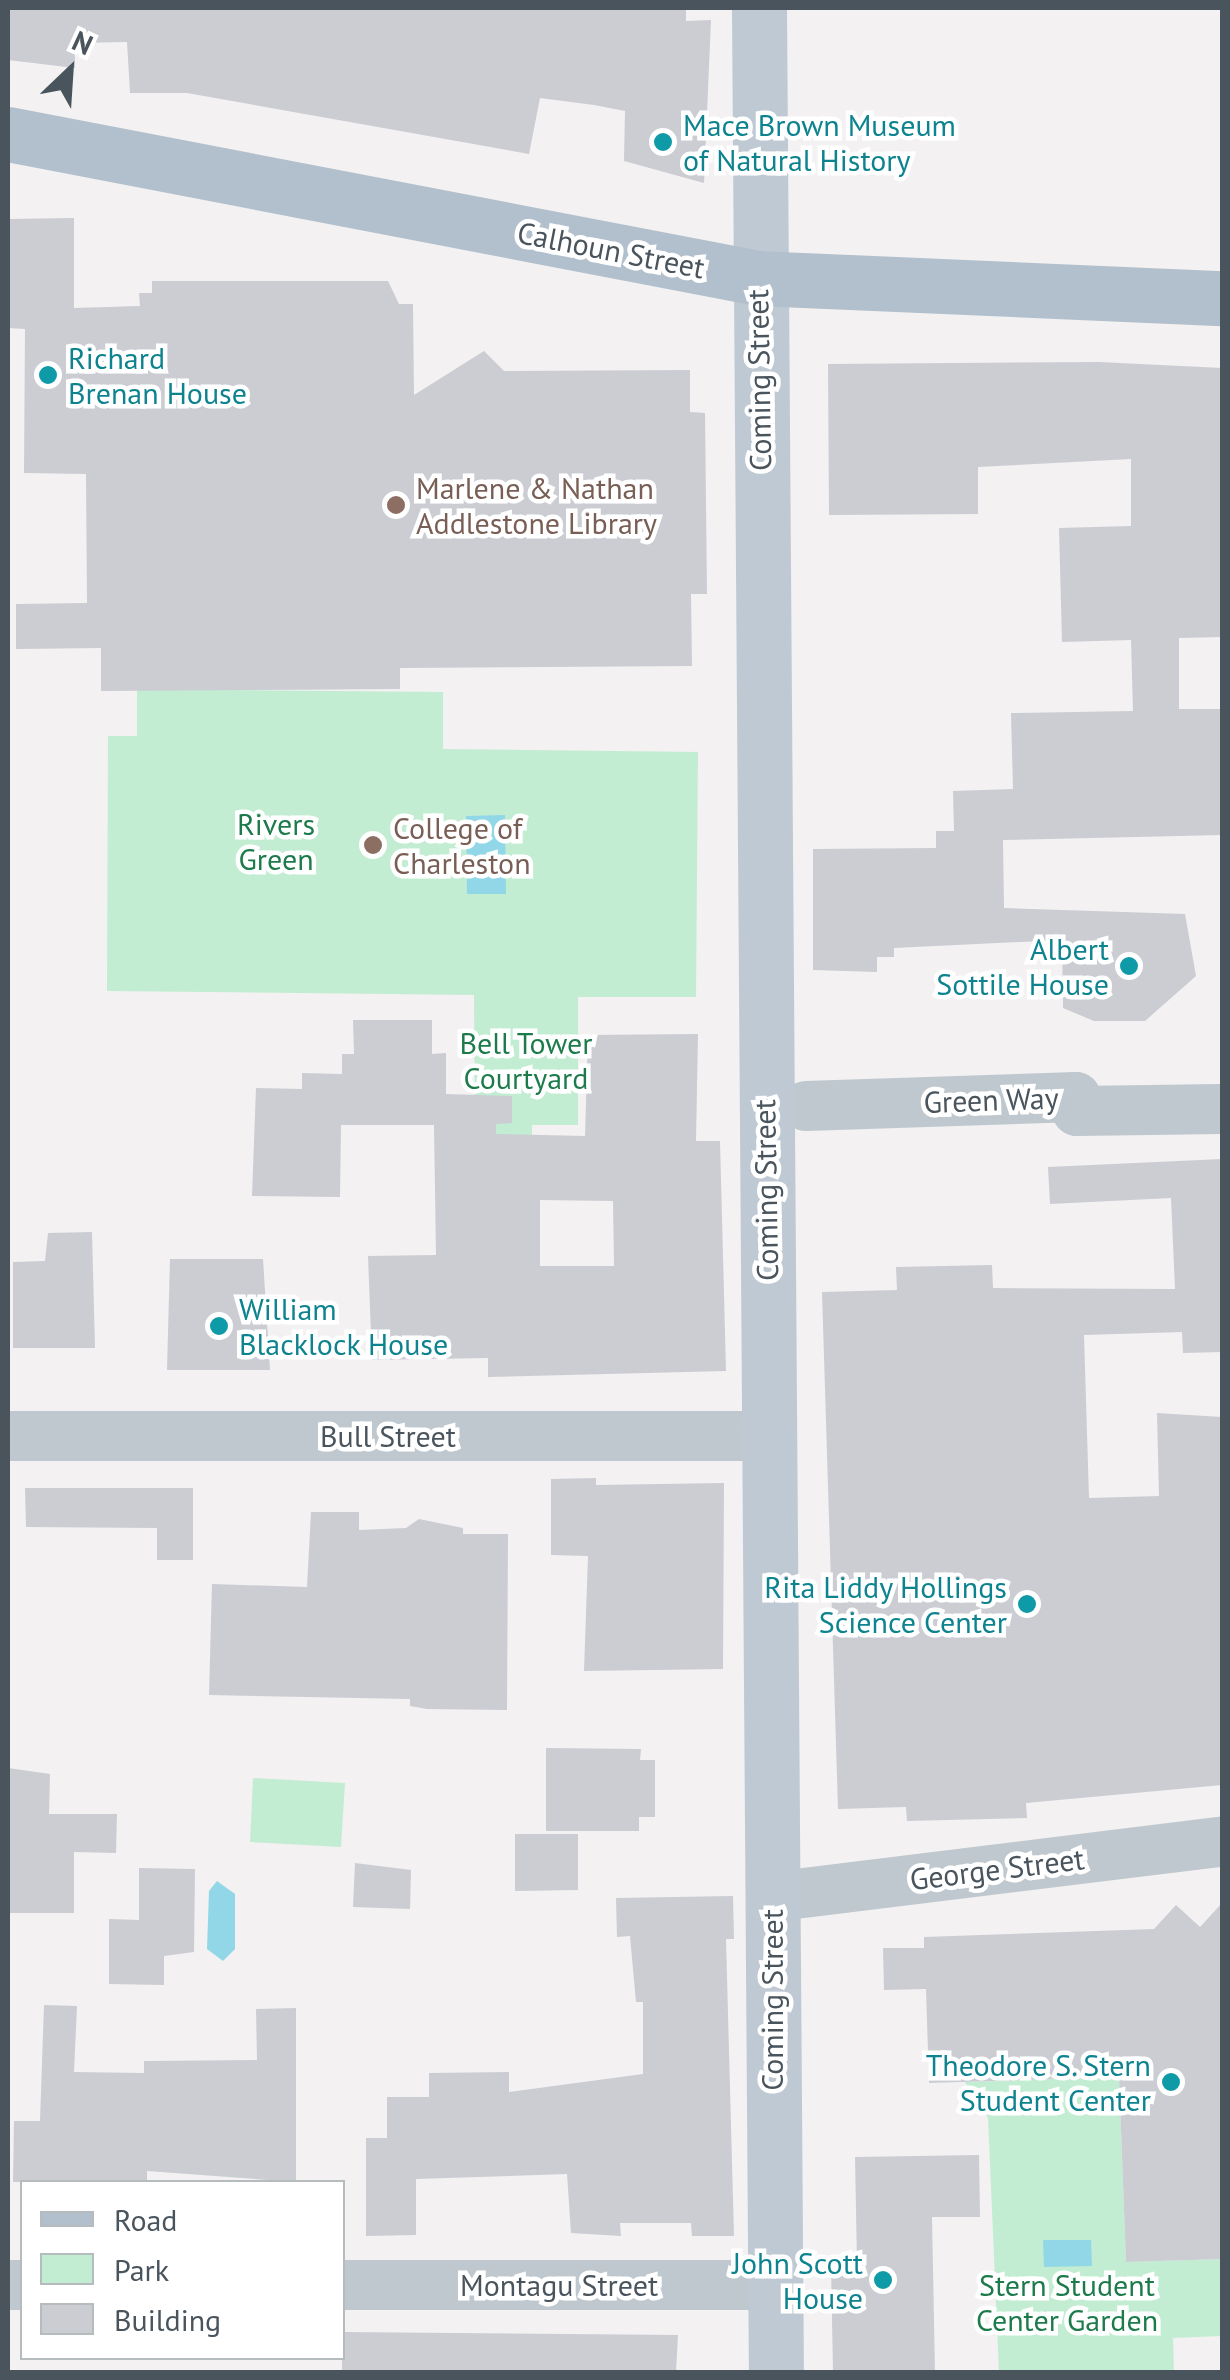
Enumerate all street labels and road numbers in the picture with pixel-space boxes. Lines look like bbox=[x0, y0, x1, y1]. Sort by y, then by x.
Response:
street label: Calhoun Street bbox=[514, 214, 708, 286]
street label: Coming Street bbox=[739, 289, 779, 471]
street label: Green Way bbox=[923, 1080, 1059, 1120]
street label: Coming Street bbox=[746, 1099, 786, 1281]
street label: Bull Street bbox=[320, 1418, 456, 1454]
street label: George Street bbox=[908, 1840, 1086, 1898]
street label: Coming Street bbox=[754, 1909, 790, 2091]
street label: Montagu Street bbox=[460, 2267, 658, 2303]

